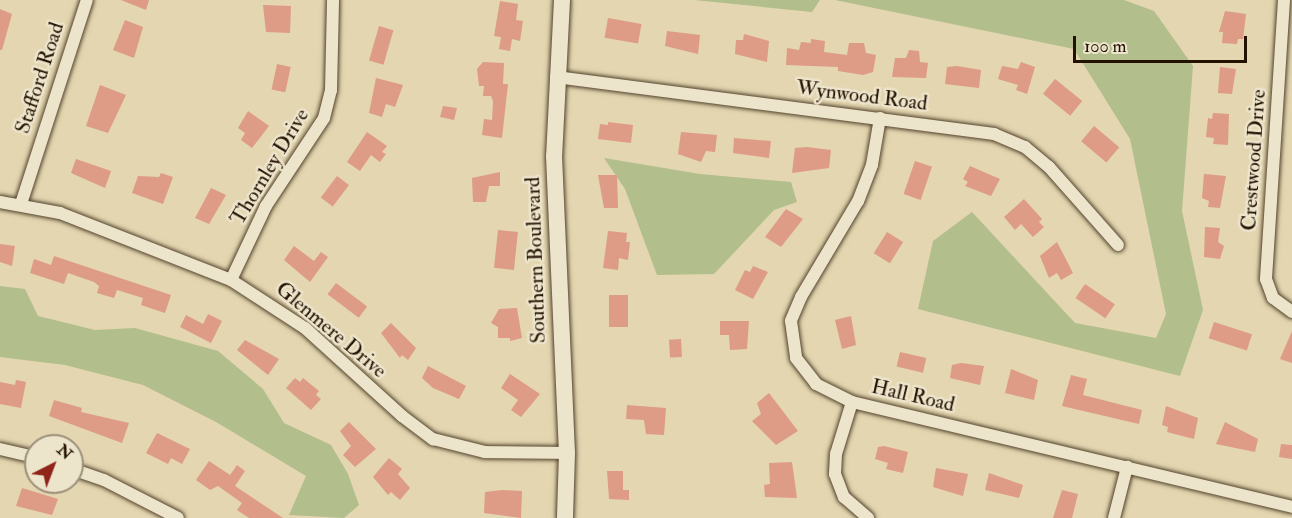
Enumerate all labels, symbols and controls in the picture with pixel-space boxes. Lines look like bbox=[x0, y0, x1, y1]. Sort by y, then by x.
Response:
street label: Stafford Road bbox=[10, 19, 70, 137]
scale bar bbox=[1076, 24, 1250, 62]
text: 100 m bbox=[1084, 35, 1127, 58]
street label: Wynwood Road bbox=[795, 75, 929, 117]
street label: Crestwood Drive bbox=[1236, 88, 1272, 232]
street label: Thornley Drive bbox=[225, 104, 315, 230]
street label: Southern Boulevard bbox=[520, 176, 552, 344]
street label: Glenmere Drive bbox=[271, 276, 391, 384]
street label: Hall Road bbox=[869, 374, 957, 418]
north arrow bbox=[24, 434, 84, 494]
text: N bbox=[53, 440, 77, 464]

